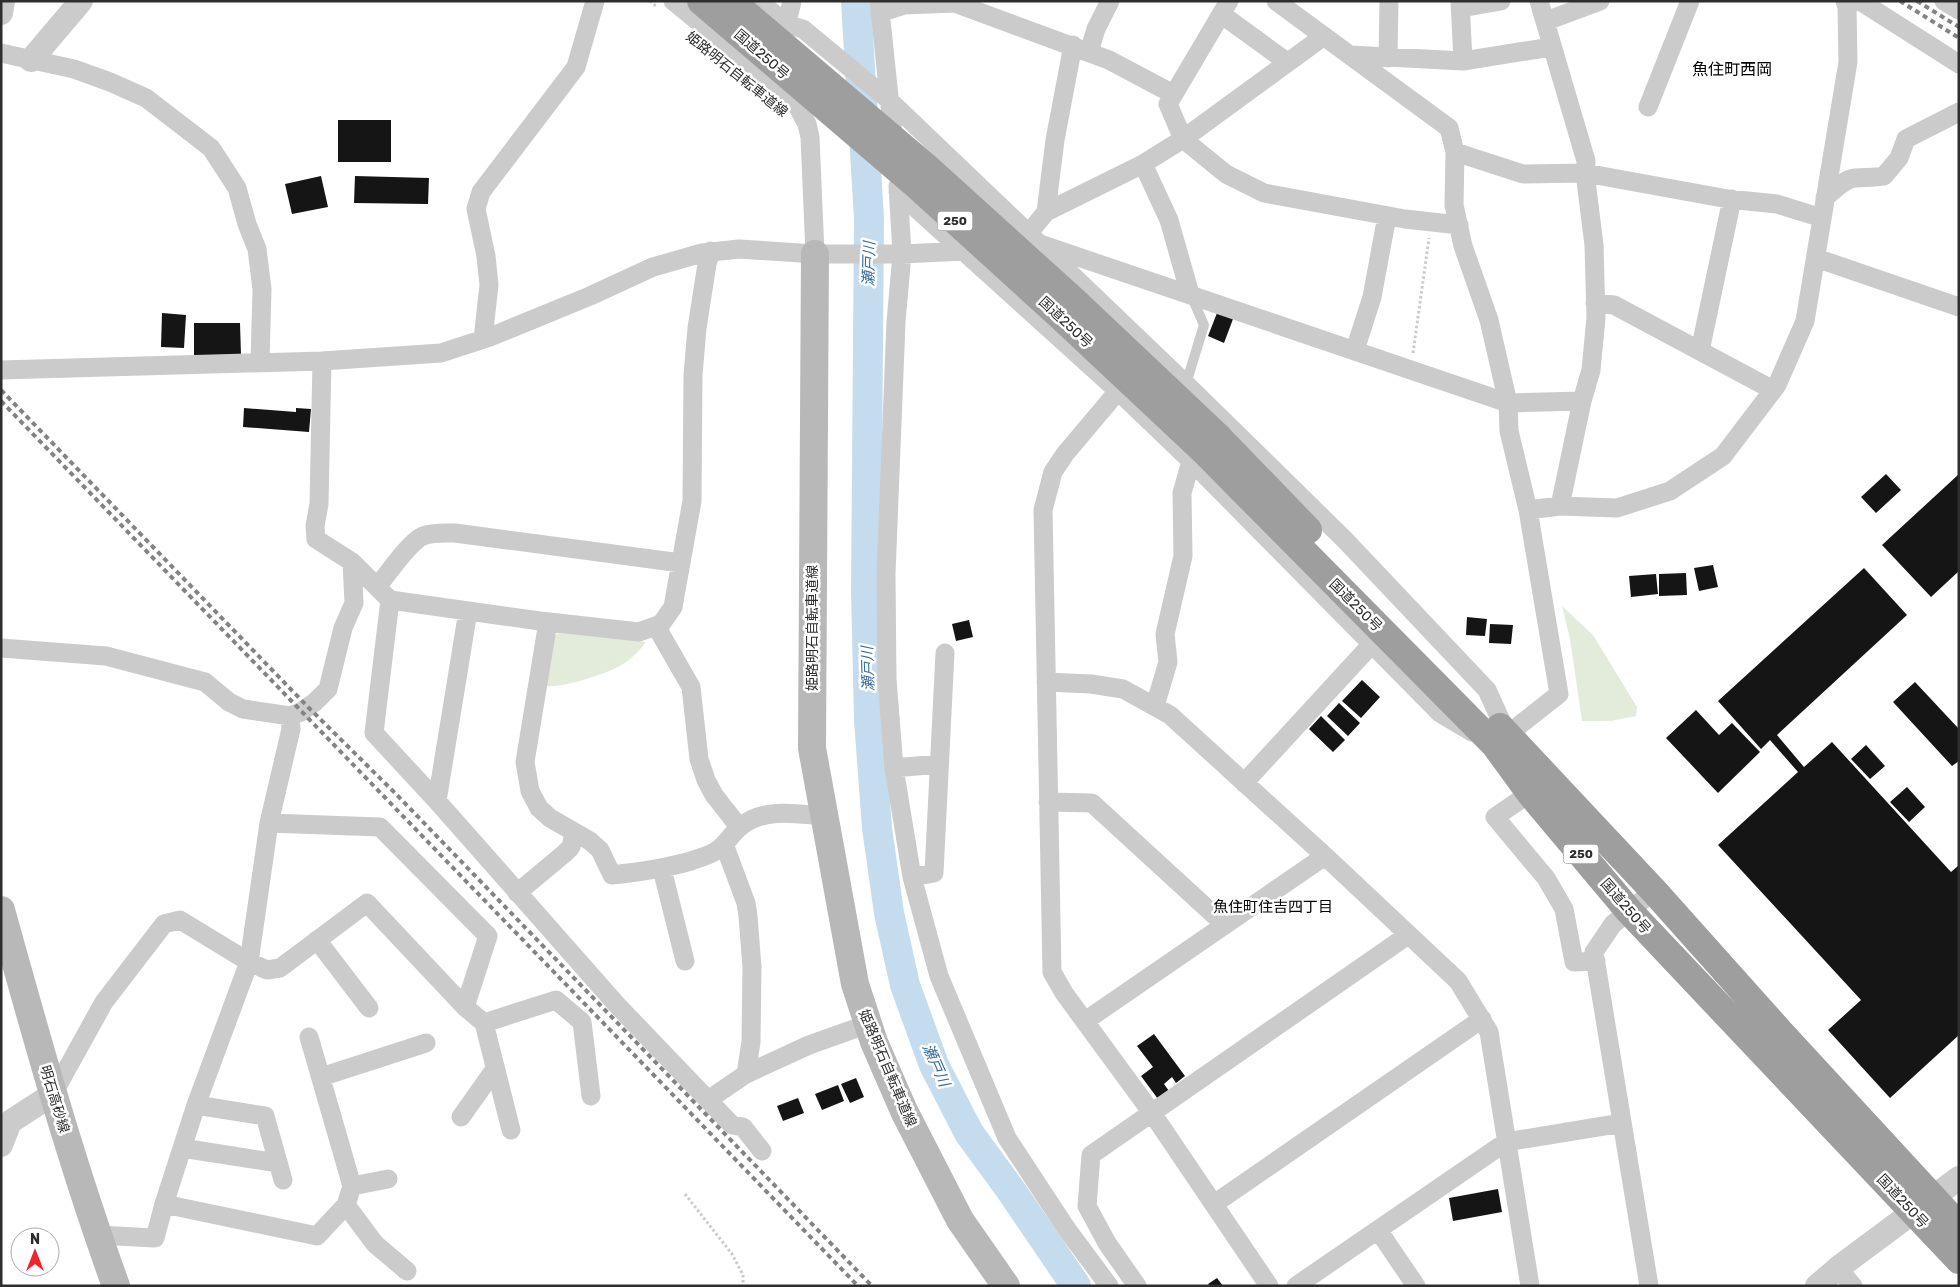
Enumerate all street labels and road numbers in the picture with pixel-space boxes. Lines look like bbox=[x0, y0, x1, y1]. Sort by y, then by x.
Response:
street label: 国道250号 bbox=[731, 26, 793, 83]
street label: 姫路明石自転車道線 bbox=[682, 28, 791, 121]
road number: 250 bbox=[938, 212, 972, 230]
street label: 国道250号 bbox=[1035, 293, 1096, 352]
street label: 姫路明石自転車道線 bbox=[804, 565, 821, 691]
street label: 国道250号 bbox=[1326, 576, 1385, 635]
road number: 250 bbox=[1564, 844, 1598, 864]
street label: 国道250号 bbox=[1597, 875, 1654, 937]
street label: 姫路明石自転車道線 bbox=[855, 1007, 920, 1130]
street label: 明石高砂線 bbox=[36, 1063, 73, 1135]
street label: 国道250号 bbox=[1873, 1171, 1932, 1232]

